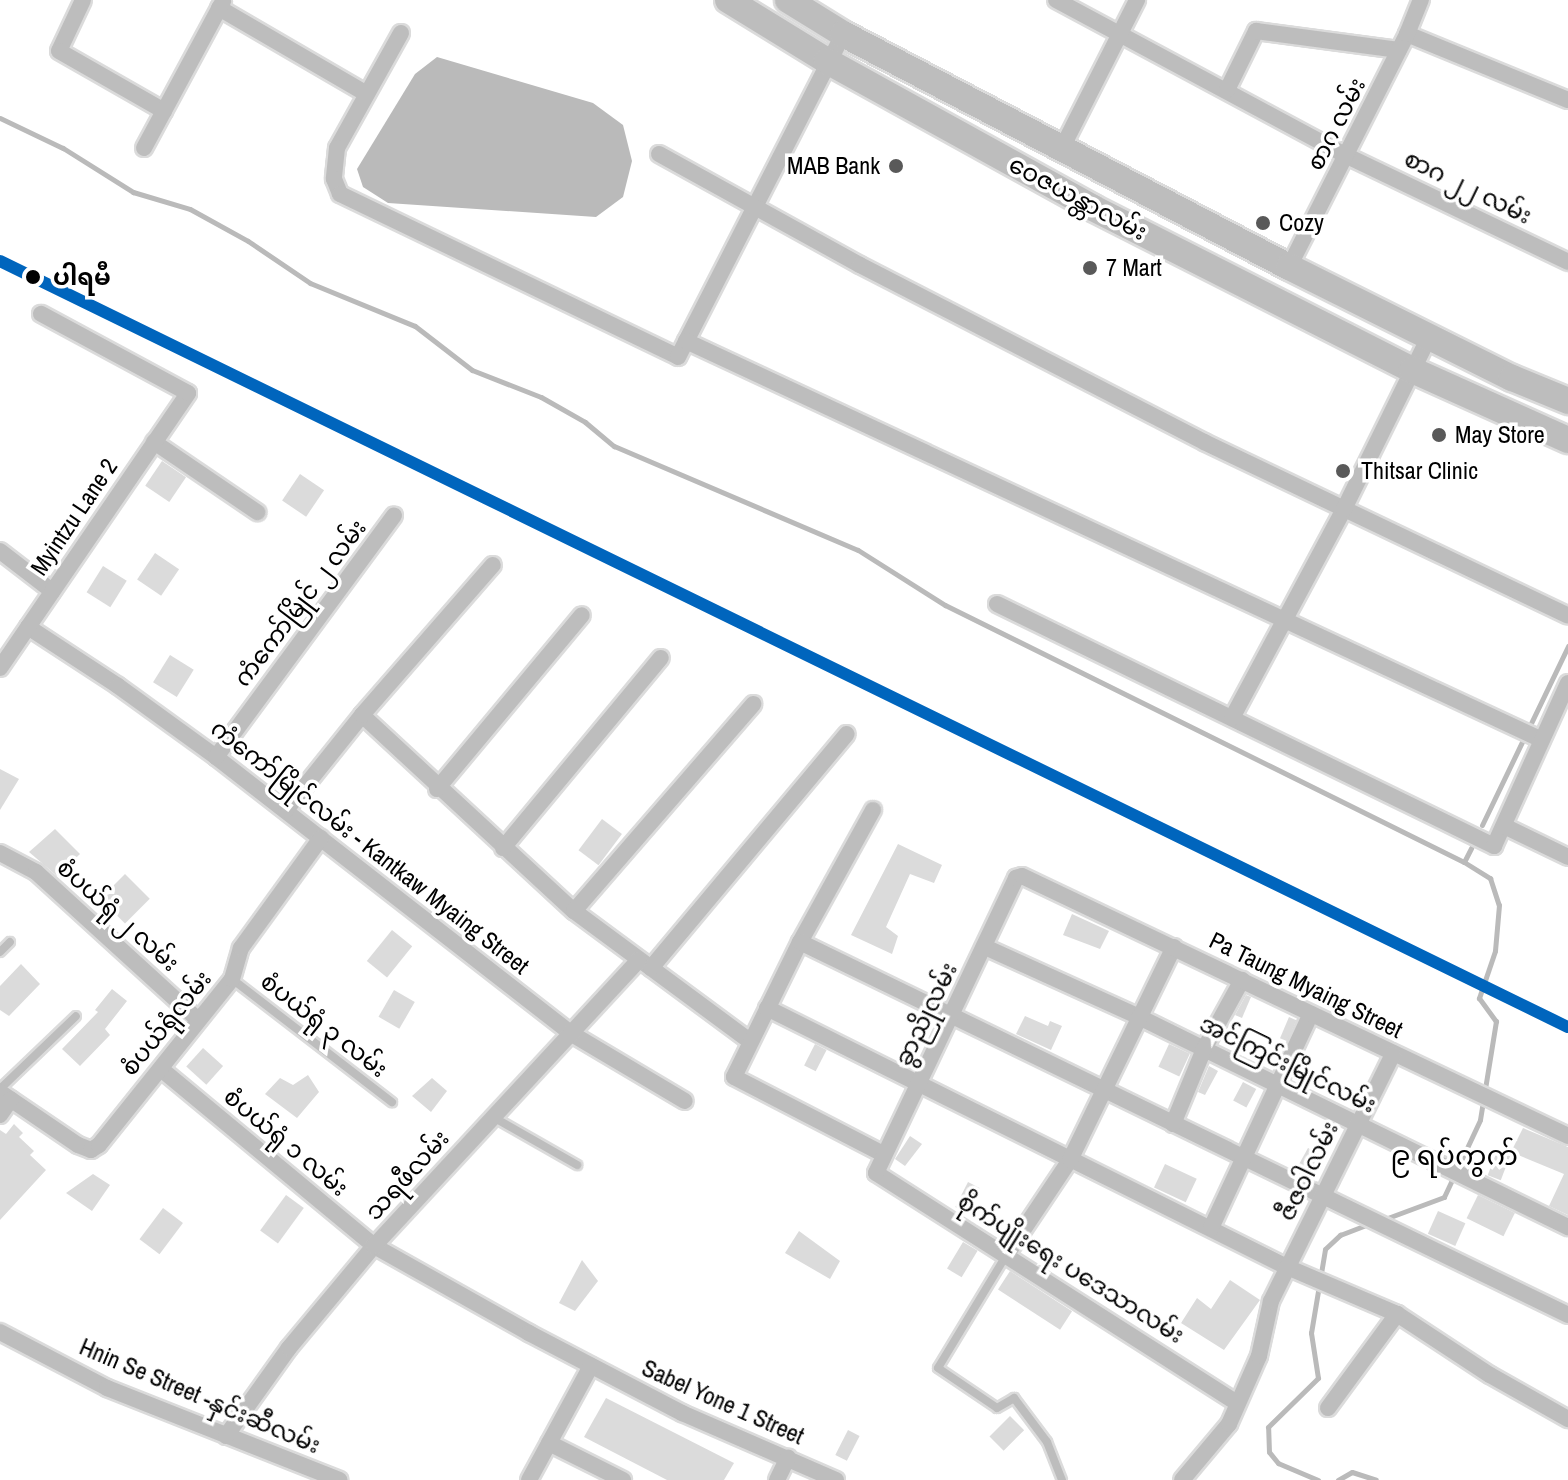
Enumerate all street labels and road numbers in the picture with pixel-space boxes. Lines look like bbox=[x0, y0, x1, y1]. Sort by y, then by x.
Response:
street label: စာဂ လမ်း bbox=[1300, 73, 1372, 175]
street label: စာဂ ၂၂ လမ်း bbox=[1400, 144, 1536, 230]
street label: ဝေဇယန္တာလမ်း bbox=[1004, 150, 1152, 246]
street label: Myintzu Lane 2 bbox=[24, 453, 124, 581]
street label: ကံကော်မြိုင် ၂ လမ်း bbox=[228, 514, 372, 692]
street label: ကံကော်မြိုင်လမ်း - Kantkaw Myaing Street bbox=[205, 714, 535, 980]
street label: စံပယ်ရုံ ၂ လမ်း bbox=[51, 853, 185, 977]
street label: Pa Taung Myaing Street bbox=[1205, 926, 1407, 1044]
street label: ခွာညိုလမ်း bbox=[889, 958, 963, 1070]
street label: စံပယ်ရုံလမ်း bbox=[115, 964, 217, 1082]
street label: စံပယ်ရုံ ၃ လမ်း bbox=[255, 967, 393, 1083]
street label: အင်ကြင်းမြိုင်လမ်း bbox=[1195, 1009, 1381, 1119]
street label: စံပယ်ရုံ ၁ လမ်း bbox=[218, 1082, 354, 1202]
street label: ဇီဇဝါလမ်း bbox=[1272, 1117, 1344, 1225]
street label: သရဖီလမ်း bbox=[359, 1124, 455, 1226]
street label: စိုက်ပျိုးရေး ပဒေသာလမ်း bbox=[953, 1187, 1189, 1349]
street label: Hnin Se Street -နှင်းဆီလမ်း bbox=[75, 1332, 325, 1460]
street label: Sabel Yone 1 Street bbox=[637, 1353, 809, 1451]

